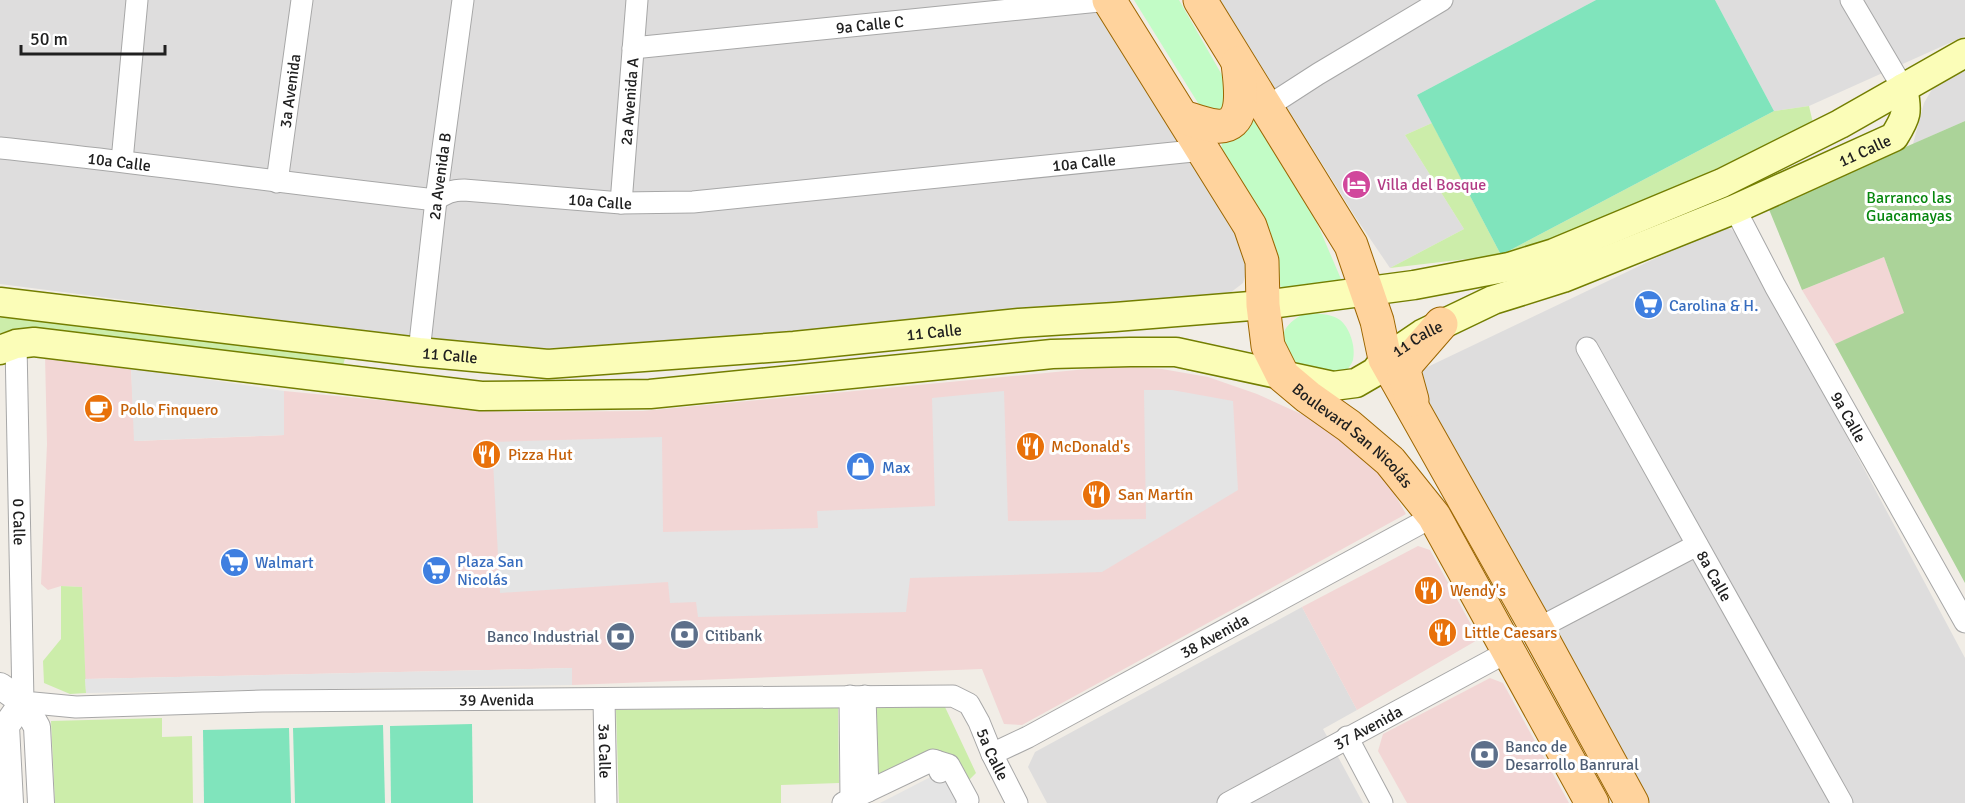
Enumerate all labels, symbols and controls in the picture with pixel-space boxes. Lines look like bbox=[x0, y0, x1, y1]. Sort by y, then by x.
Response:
street label: 9a Calle C bbox=[835, 12, 905, 38]
scale bar bbox=[21, 18, 165, 56]
text: 50 m bbox=[30, 28, 68, 50]
street label: 3a Avenida bbox=[276, 53, 305, 129]
street label: 2a Avenida A bbox=[617, 57, 643, 146]
street label: 2a Avenida B bbox=[425, 131, 456, 221]
street label: 11 Calle bbox=[1836, 131, 1894, 172]
street label: 10a Calle bbox=[86, 149, 152, 176]
street label: 10a Calle bbox=[1051, 150, 1117, 176]
hotel icon: Villa del Bosque bbox=[1340, 168, 1372, 200]
place label: Villa del Bosque bbox=[1377, 175, 1486, 195]
park label: Barranco las Guacamayas bbox=[1866, 188, 1952, 226]
street label: 10a Calle bbox=[567, 190, 632, 214]
supermarket icon: Carolina & H. bbox=[1632, 289, 1664, 321]
place label: Carolina & H. bbox=[1669, 296, 1758, 316]
street label: 11 Calle bbox=[1389, 317, 1446, 362]
street label: 11 Calle bbox=[906, 320, 963, 345]
street label: 11 Calle bbox=[421, 343, 478, 368]
street label: Boulevard San Nicolás bbox=[1288, 379, 1417, 492]
street label: 9a Calle bbox=[1826, 388, 1870, 446]
cafe icon: Pollo Finquero bbox=[83, 393, 115, 425]
place label: Pollo Finquero bbox=[120, 400, 218, 420]
restaurant icon: McDonald's bbox=[1014, 430, 1046, 462]
place label: McDonald's bbox=[1051, 437, 1130, 457]
restaurant icon: Pizza Hut bbox=[471, 438, 503, 470]
place label: Pizza Hut bbox=[508, 445, 573, 465]
shop icon: Max bbox=[845, 451, 877, 483]
place label: Max bbox=[882, 458, 911, 478]
restaurant icon: San Martín bbox=[1081, 478, 1113, 510]
place label: San Martín bbox=[1118, 485, 1193, 505]
street label: 0 Calle bbox=[8, 498, 29, 546]
supermarket icon: Walmart bbox=[218, 546, 250, 578]
street label: 8a Calle bbox=[1692, 547, 1736, 605]
place label: Plaza San Nicolás bbox=[457, 552, 523, 590]
place label: Walmart bbox=[255, 553, 314, 573]
supermarket icon: Plaza San Nicolás bbox=[420, 554, 452, 586]
restaurant icon: Wendy's bbox=[1413, 574, 1445, 606]
place label: Wendy's bbox=[1450, 581, 1506, 601]
street label: 38 Avenida bbox=[1177, 610, 1253, 663]
restaurant icon: Little Caesars bbox=[1427, 616, 1459, 648]
bank icon: Citibank bbox=[668, 619, 700, 651]
bank icon: Banco Industrial bbox=[604, 620, 636, 652]
place label: Little Caesars bbox=[1464, 623, 1557, 643]
place label: Citibank bbox=[705, 626, 762, 646]
place label: Banco Industrial bbox=[487, 627, 599, 647]
street label: 39 Avenida bbox=[459, 690, 534, 711]
street label: 37 Avenida bbox=[1331, 702, 1406, 755]
street label: 3a Calle bbox=[593, 723, 615, 779]
street label: 5a Calle bbox=[972, 726, 1013, 784]
place label: Banco de Desarrollo Banrural bbox=[1505, 737, 1639, 775]
bank icon: Banco de Desarrollo Banrural bbox=[1468, 739, 1500, 771]

